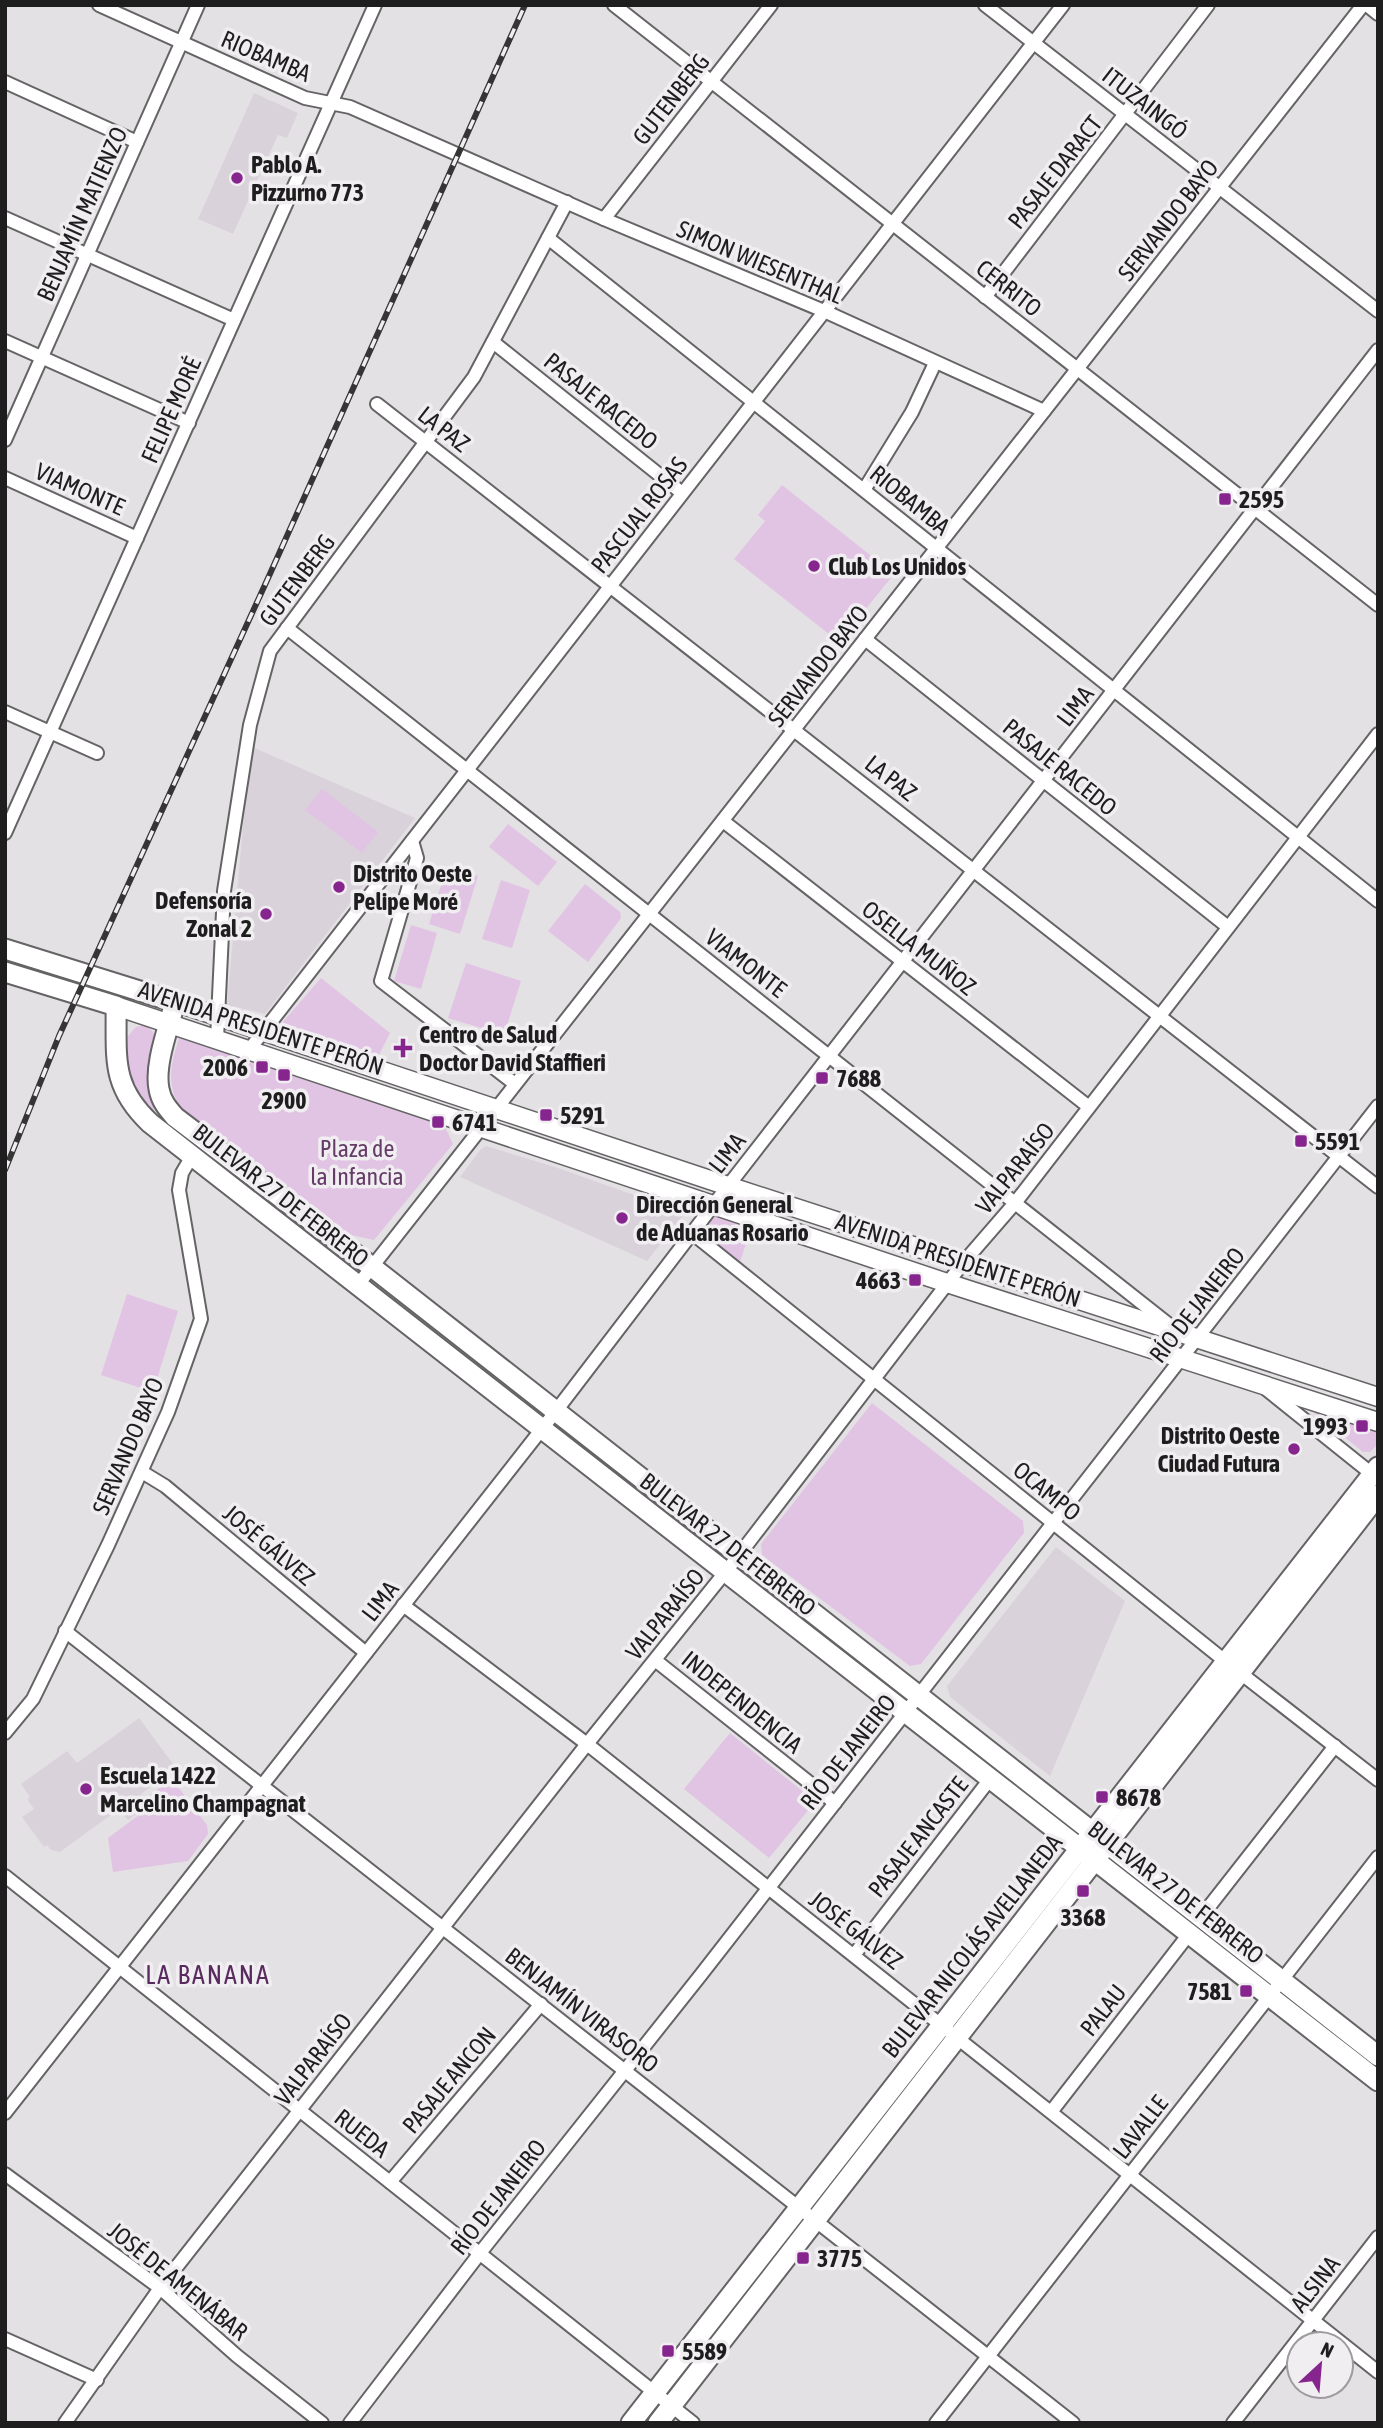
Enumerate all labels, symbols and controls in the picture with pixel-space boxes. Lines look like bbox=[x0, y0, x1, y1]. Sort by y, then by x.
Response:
street label: RIOBAMBA bbox=[217, 25, 315, 87]
street label: GUTENBERG bbox=[627, 48, 715, 150]
street label: ITUZAINGÓ bbox=[1097, 61, 1193, 145]
street label: PASAJE DARACT bbox=[1003, 110, 1108, 234]
street label: BENJAMÍN MATIENZO bbox=[32, 123, 132, 305]
place label: Pablo A. Pizzurno 773 bbox=[251, 151, 364, 206]
street label: SERVANDO BAYO bbox=[1112, 154, 1224, 286]
marker: Pablo A. Pizzurno 773 bbox=[229, 170, 245, 186]
street label: SIMON WIESENTHAL bbox=[673, 215, 848, 309]
street label: CERRITO bbox=[971, 254, 1047, 322]
street label: PASAJE RACEDO bbox=[539, 347, 663, 455]
street label: FELIPE MORÉ bbox=[136, 353, 206, 467]
street label: LA PAZ bbox=[413, 401, 475, 458]
street label: PASCUAL ROSAS bbox=[585, 452, 693, 578]
street label: VIAMONTE bbox=[31, 457, 129, 521]
street label: RIOBAMBA bbox=[865, 460, 955, 540]
place label: 2595 bbox=[1239, 486, 1284, 513]
marker: 2595 bbox=[1217, 491, 1233, 507]
street label: GUTENBERG bbox=[254, 529, 340, 631]
place label: Club Los Unidos bbox=[828, 553, 967, 580]
marker: Club Los Unidos bbox=[806, 558, 822, 574]
street label: SERVANDO BAYO bbox=[762, 600, 874, 732]
street label: LIMA bbox=[1051, 680, 1099, 731]
street label: PASAJE RACEDO bbox=[998, 713, 1122, 821]
street label: LA PAZ bbox=[860, 750, 922, 807]
place label: Distrito Oeste Pelipe Moré bbox=[353, 860, 472, 915]
marker: Distrito Oeste Pelipe Moré bbox=[331, 879, 347, 895]
place label: Defensoría Zonal 2 bbox=[155, 887, 252, 942]
street label: OSELLA MUÑOZ bbox=[857, 895, 981, 1001]
marker: Defensoría Zonal 2 bbox=[258, 906, 274, 922]
street label: VIAMONTE bbox=[700, 923, 792, 1003]
street label: AVENIDA PRESIDENTE PERÓN bbox=[135, 976, 387, 1080]
place label: Centro de Salud Doctor David Staffieri bbox=[419, 1021, 606, 1076]
marker: Centro de Salud Doctor David Staffieri bbox=[393, 1038, 413, 1058]
place label: 2006 bbox=[203, 1054, 248, 1081]
marker: 2006 bbox=[254, 1059, 270, 1075]
place label: 7688 bbox=[836, 1065, 881, 1092]
marker: 2900 bbox=[276, 1067, 292, 1083]
marker: 7688 bbox=[814, 1070, 830, 1086]
place label: 2900 bbox=[261, 1087, 307, 1114]
place label: 5291 bbox=[560, 1102, 605, 1129]
marker: 5291 bbox=[538, 1107, 554, 1123]
place label: 6741 bbox=[452, 1109, 497, 1136]
marker: 6741 bbox=[430, 1114, 446, 1130]
street label: VALPARAÍSO bbox=[970, 1117, 1060, 1219]
street label: BULEVAR 27 DE FEBRERO bbox=[188, 1118, 374, 1272]
street label: LIMA bbox=[703, 1127, 751, 1178]
place label: 5591 bbox=[1315, 1128, 1360, 1155]
marker: 5591 bbox=[1293, 1133, 1309, 1149]
park label: Plaza de la Infancia bbox=[310, 1135, 404, 1190]
place label: Dirección General de Aduanas Rosario bbox=[636, 1191, 809, 1246]
street label: AVENIDA PRESIDENTE PERÓN bbox=[832, 1208, 1084, 1312]
marker: Dirección General de Aduanas Rosario bbox=[614, 1210, 630, 1226]
street label: RÍO DE JANEIRO bbox=[1144, 1242, 1250, 1368]
place label: 4663 bbox=[855, 1267, 901, 1294]
marker: 4663 bbox=[907, 1272, 923, 1288]
street label: SERVANDO BAYO bbox=[87, 1374, 169, 1518]
place label: 1993 bbox=[1303, 1413, 1348, 1440]
marker: 1993 bbox=[1354, 1418, 1370, 1434]
place label: Distrito Oeste Ciudad Futura bbox=[1158, 1422, 1280, 1477]
marker: Distrito Oeste Ciudad Futura bbox=[1286, 1441, 1302, 1457]
street label: OCAMPO bbox=[1008, 1456, 1086, 1526]
street label: BULEVAR 27 DE FEBRERO bbox=[635, 1467, 821, 1621]
street label: JOSÉ GÁLVEZ bbox=[218, 1499, 320, 1591]
street label: VALPARAÍSO bbox=[620, 1563, 710, 1665]
street label: LIMA bbox=[356, 1575, 404, 1626]
street label: INDEPENDENCIA bbox=[677, 1645, 808, 1759]
street label: RÍO DE JANEIRO bbox=[795, 1689, 901, 1815]
place label: Escuela 1422 Marcelino Champagnat bbox=[100, 1762, 306, 1817]
street label: PASAJE ANCASTE bbox=[863, 1772, 973, 1902]
marker: Escuela 1422 Marcelino Champagnat bbox=[78, 1781, 94, 1797]
place label: 8678 bbox=[1116, 1784, 1161, 1811]
marker: 8678 bbox=[1094, 1789, 1110, 1805]
street label: BULEVAR 27 DE FEBRERO bbox=[1083, 1815, 1269, 1969]
street label: BULEVAR NICOLÁS AVELLANEDA bbox=[877, 1829, 1068, 2063]
marker: 3368 bbox=[1075, 1883, 1091, 1899]
street label: JOSÉ GÁLVEZ bbox=[804, 1885, 908, 1975]
place label: 3368 bbox=[1060, 1904, 1106, 1931]
street label: BENJAMÍN VIRASORO bbox=[500, 1942, 664, 2078]
district label: LA BANANA bbox=[145, 1960, 271, 1990]
place label: 7581 bbox=[1187, 1978, 1232, 2005]
street label: PALAU bbox=[1075, 1979, 1131, 2041]
marker: 7581 bbox=[1238, 1983, 1254, 1999]
street label: VALPARAÍSO bbox=[269, 2008, 357, 2110]
street label: PASAJE ANCON bbox=[397, 2022, 501, 2138]
street label: LAVALLE bbox=[1107, 2090, 1173, 2164]
street label: RUEDA bbox=[329, 2103, 395, 2163]
street label: RÍO DE JANEIRO bbox=[445, 2134, 551, 2260]
street label: JOSÉ DE AMENÁBAR bbox=[103, 2217, 253, 2345]
place label: 3775 bbox=[817, 2245, 862, 2272]
marker: 3775 bbox=[795, 2250, 811, 2266]
street label: ALSINA bbox=[1285, 2251, 1345, 2317]
north arrow bbox=[1285, 2330, 1355, 2400]
text: N bbox=[1318, 2337, 1337, 2362]
place label: 5589 bbox=[682, 2338, 727, 2365]
marker: 5589 bbox=[660, 2343, 676, 2359]

